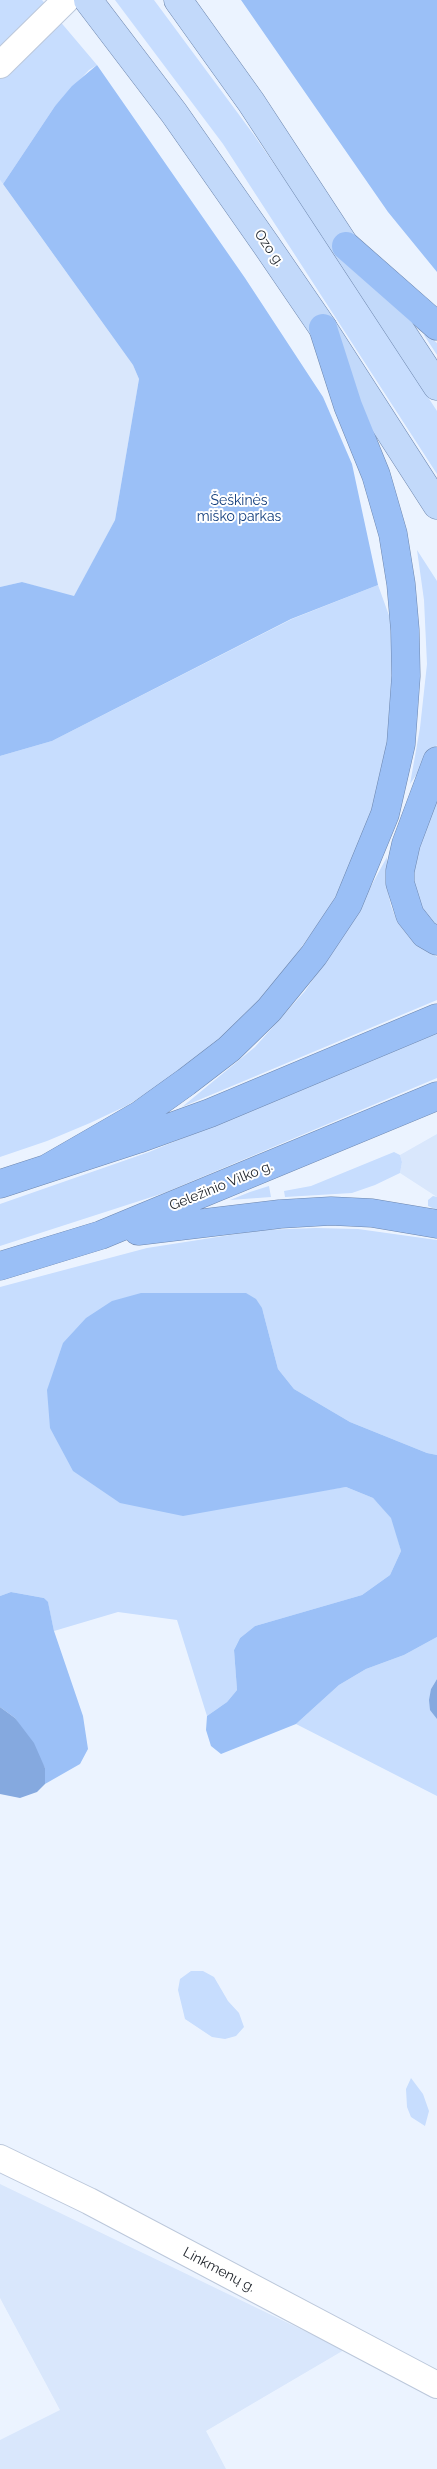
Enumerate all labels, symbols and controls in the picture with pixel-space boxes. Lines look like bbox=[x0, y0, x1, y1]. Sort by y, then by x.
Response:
street label: Ozo g. bbox=[251, 227, 287, 269]
park label: Šeškinės miško parkas bbox=[197, 493, 281, 526]
street label: Geležinio Vilko g. bbox=[167, 1158, 275, 1214]
street label: Linkmenų g. bbox=[180, 2244, 258, 2296]

